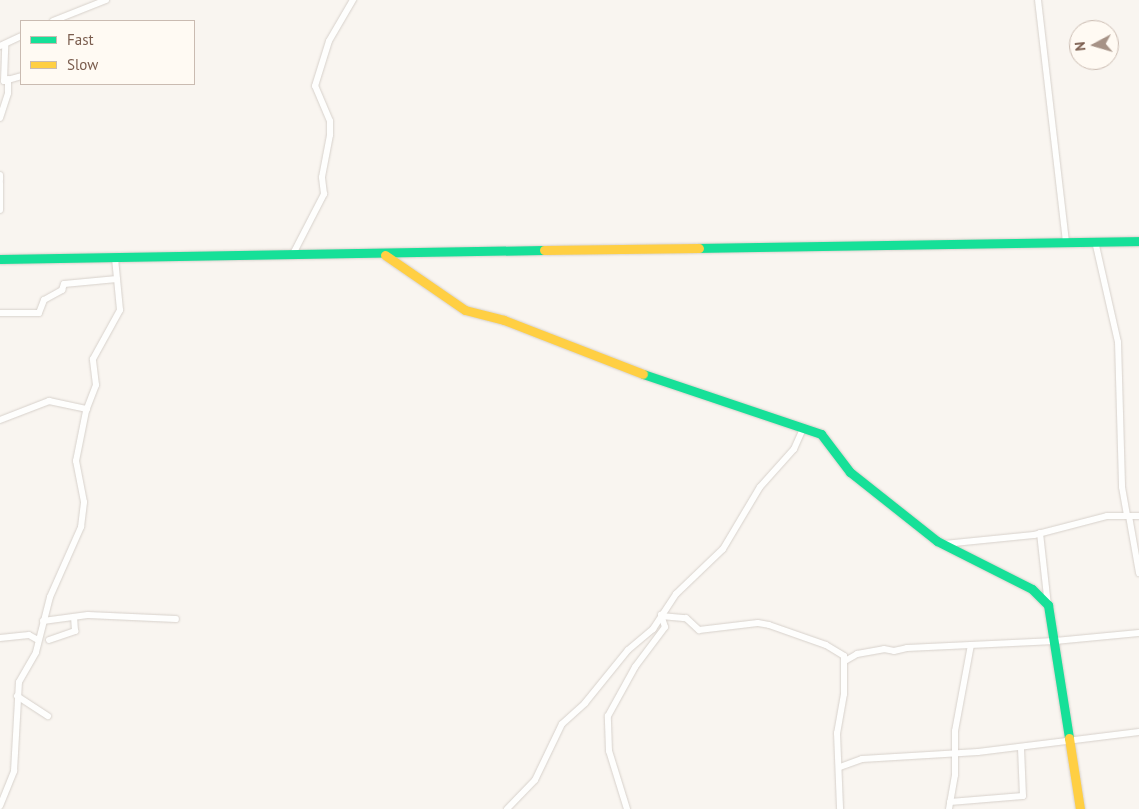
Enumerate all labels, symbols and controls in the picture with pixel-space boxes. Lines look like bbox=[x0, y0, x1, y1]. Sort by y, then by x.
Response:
legend bbox=[20, 20, 195, 85]
north arrow bbox=[1069, 20, 1119, 70]
text: Fast bbox=[67, 30, 94, 49]
text: N bbox=[1071, 41, 1090, 52]
text: Slow bbox=[67, 55, 98, 74]

